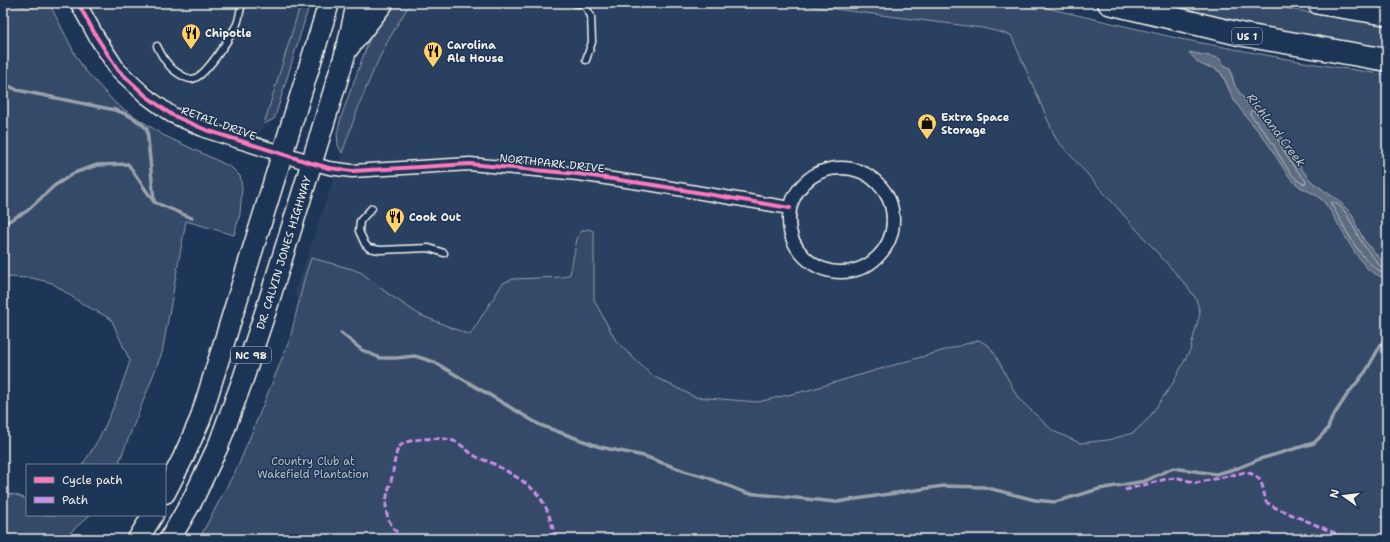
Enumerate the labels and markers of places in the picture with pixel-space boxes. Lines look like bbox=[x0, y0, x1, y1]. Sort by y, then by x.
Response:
restaurant icon: Chipotle bbox=[180, 22, 202, 50]
place label: Chipotle bbox=[205, 26, 252, 41]
place label: Carolina Ale House bbox=[447, 38, 504, 66]
restaurant icon: Carolina Ale House bbox=[422, 40, 444, 68]
place label: Extra Space Storage bbox=[941, 110, 1010, 138]
shop icon: Extra Space Storage bbox=[916, 112, 938, 140]
restaurant icon: Cook Out bbox=[384, 206, 406, 234]
place label: Cook Out bbox=[409, 210, 462, 225]

